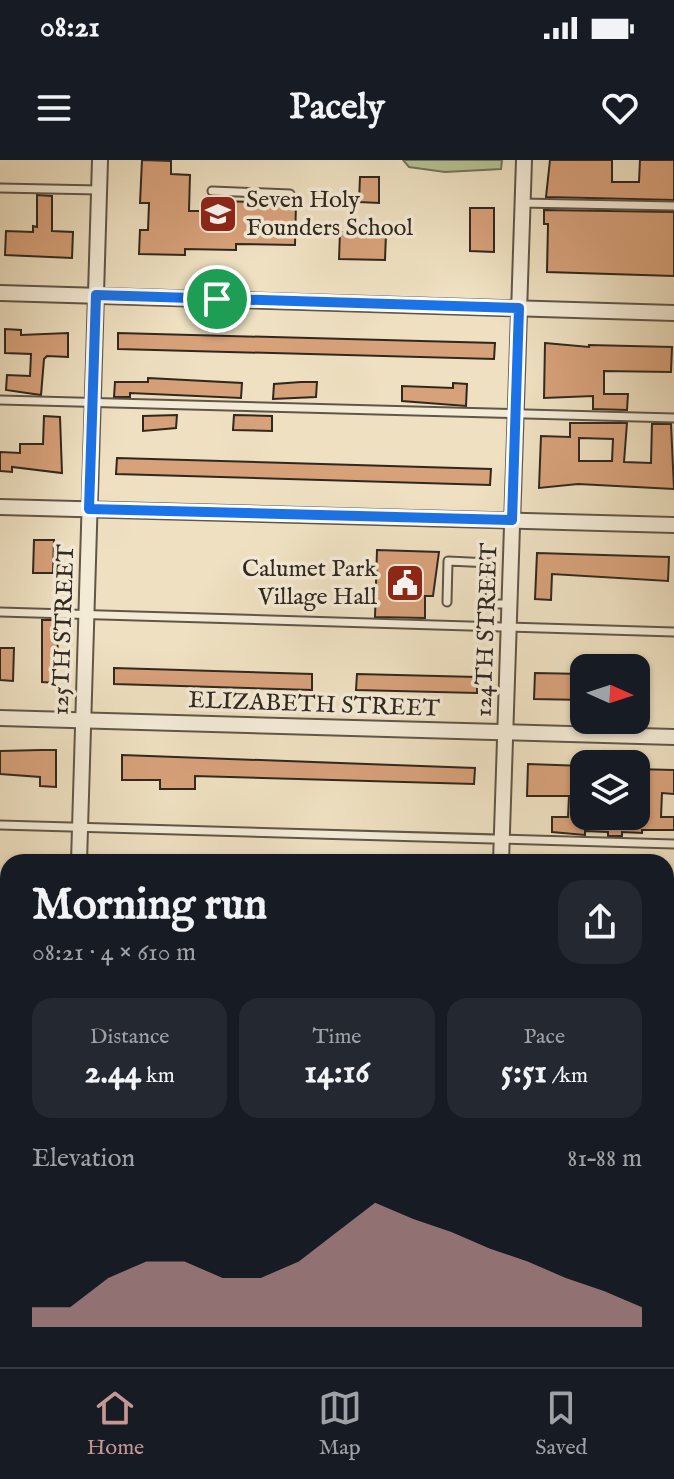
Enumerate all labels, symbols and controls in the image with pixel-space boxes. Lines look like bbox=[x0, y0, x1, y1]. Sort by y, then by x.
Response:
text: 08:21 bbox=[40, 9, 100, 47]
text: Pacely bbox=[289, 85, 385, 131]
icon: menu bbox=[32, 86, 76, 130]
icon: heart bbox=[598, 86, 642, 130]
place label: Seven Holy Founders School bbox=[246, 185, 413, 244]
school or university icon: Seven Holy Founders School bbox=[197, 193, 239, 235]
pin bbox=[183, 265, 251, 333]
icon: arrive bbox=[195, 277, 239, 321]
street label: 124TH STREET bbox=[468, 542, 506, 717]
street label: 125TH STREET bbox=[46, 544, 82, 716]
place label: Calumet Park Village Hall bbox=[242, 554, 377, 613]
public building icon: Calumet Park Village Hall bbox=[384, 562, 426, 604]
north arrow bbox=[570, 654, 650, 734]
map controls bbox=[570, 654, 650, 830]
street label: ELIZABETH STREET bbox=[188, 685, 441, 725]
button: layers bbox=[570, 750, 650, 830]
text: Morning run bbox=[32, 878, 267, 934]
button: share bbox=[558, 880, 642, 964]
text: 08:21 · 4 × 610 m bbox=[32, 936, 196, 969]
text: Distance bbox=[90, 1023, 169, 1051]
text: Time bbox=[313, 1023, 361, 1051]
text: Pace bbox=[524, 1023, 565, 1051]
text: 2.44 bbox=[84, 1051, 141, 1094]
text: 14:16 bbox=[304, 1051, 370, 1094]
text: 5:51 bbox=[501, 1051, 547, 1094]
text: km bbox=[141, 1062, 175, 1090]
text: /km bbox=[547, 1062, 588, 1090]
text: Elevation bbox=[32, 1142, 135, 1175]
text: 81–88 m bbox=[567, 1142, 642, 1175]
tab: Home bbox=[87, 1386, 144, 1462]
tab: Map bbox=[318, 1386, 362, 1462]
tab: Saved bbox=[535, 1386, 587, 1462]

